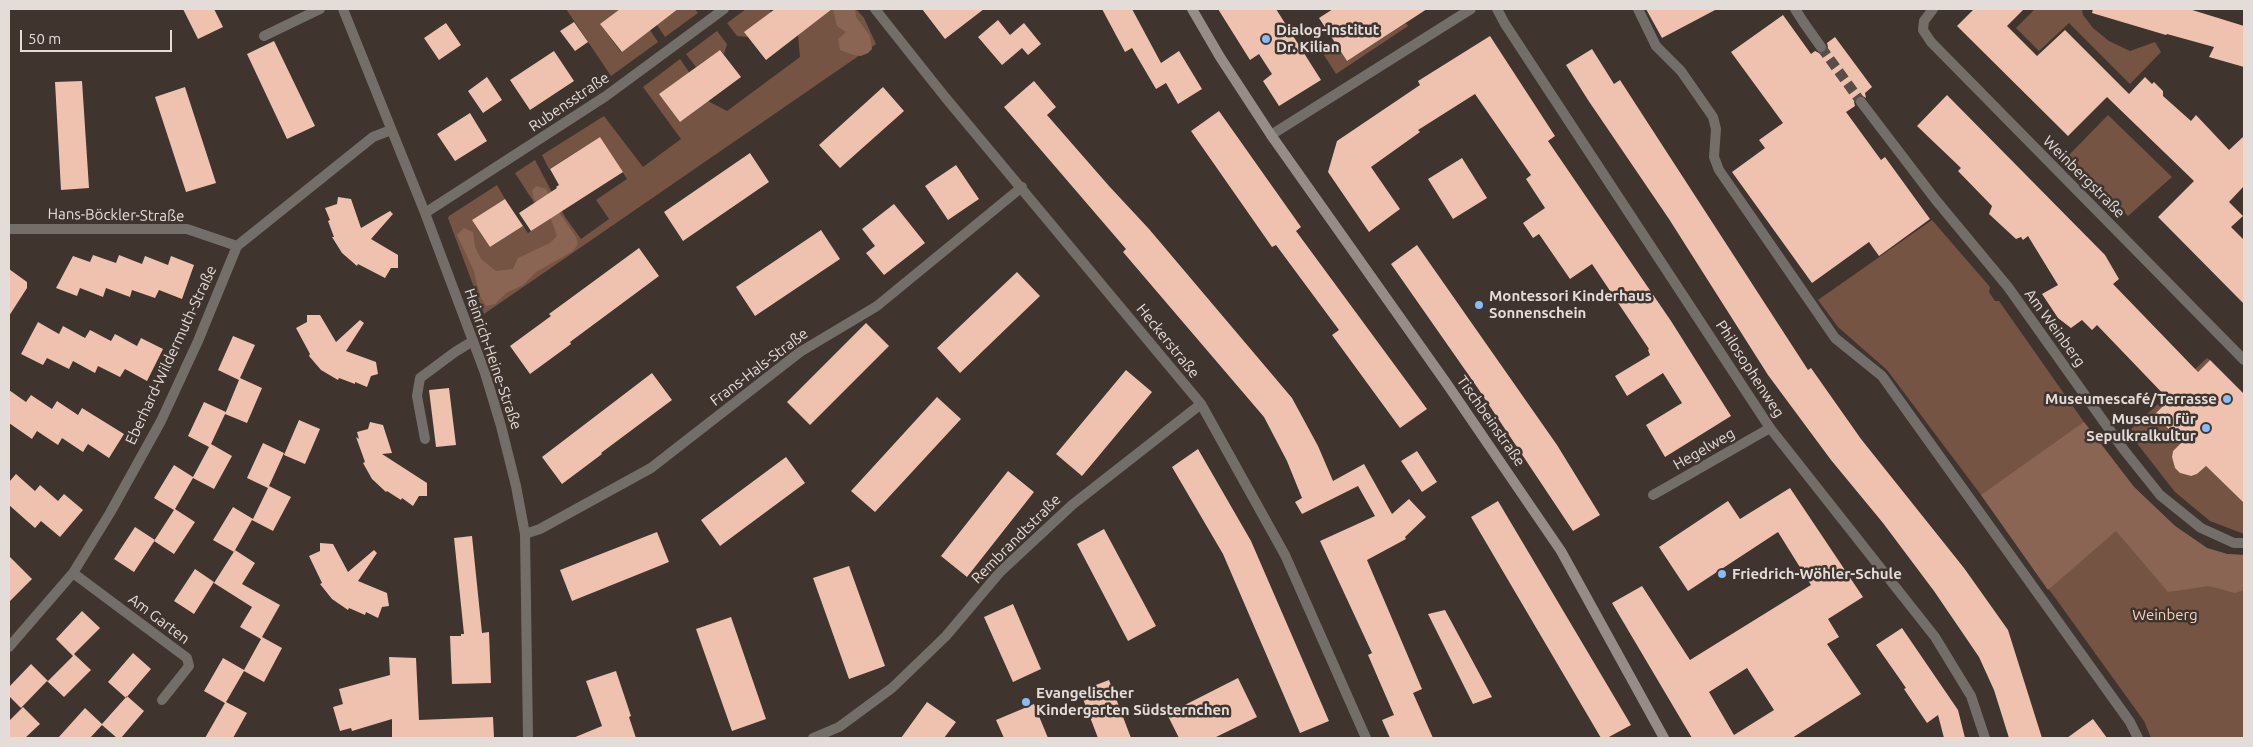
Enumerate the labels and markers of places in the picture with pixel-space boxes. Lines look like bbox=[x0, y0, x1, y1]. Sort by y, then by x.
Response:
place label: Dialog-Institut Dr. Kilian bbox=[1276, 21, 1379, 56]
marker: Dialog-Institut Dr. Kilian bbox=[1260, 33, 1272, 45]
place label: Montessori Kinderhaus Sonnenschein bbox=[1489, 287, 1652, 322]
marker: Montessori Kinderhaus Sonnenschein bbox=[1473, 299, 1485, 311]
place label: Museumescafé/Terrasse bbox=[2045, 390, 2217, 408]
marker: Museumescafé/Terrasse bbox=[2221, 393, 2233, 405]
place label: Museum für Sepulkralkultur bbox=[2086, 410, 2196, 445]
marker: Museum für Sepulkralkultur bbox=[2200, 422, 2212, 434]
place label: Friedrich-Wöhler-Schule bbox=[1732, 565, 1902, 583]
marker: Friedrich-Wöhler-Schule bbox=[1716, 568, 1728, 580]
place label: Evangelischer Kindergarten Südsternchen bbox=[1036, 684, 1230, 719]
marker: Evangelischer Kindergarten Südsternchen bbox=[1020, 696, 1032, 708]

